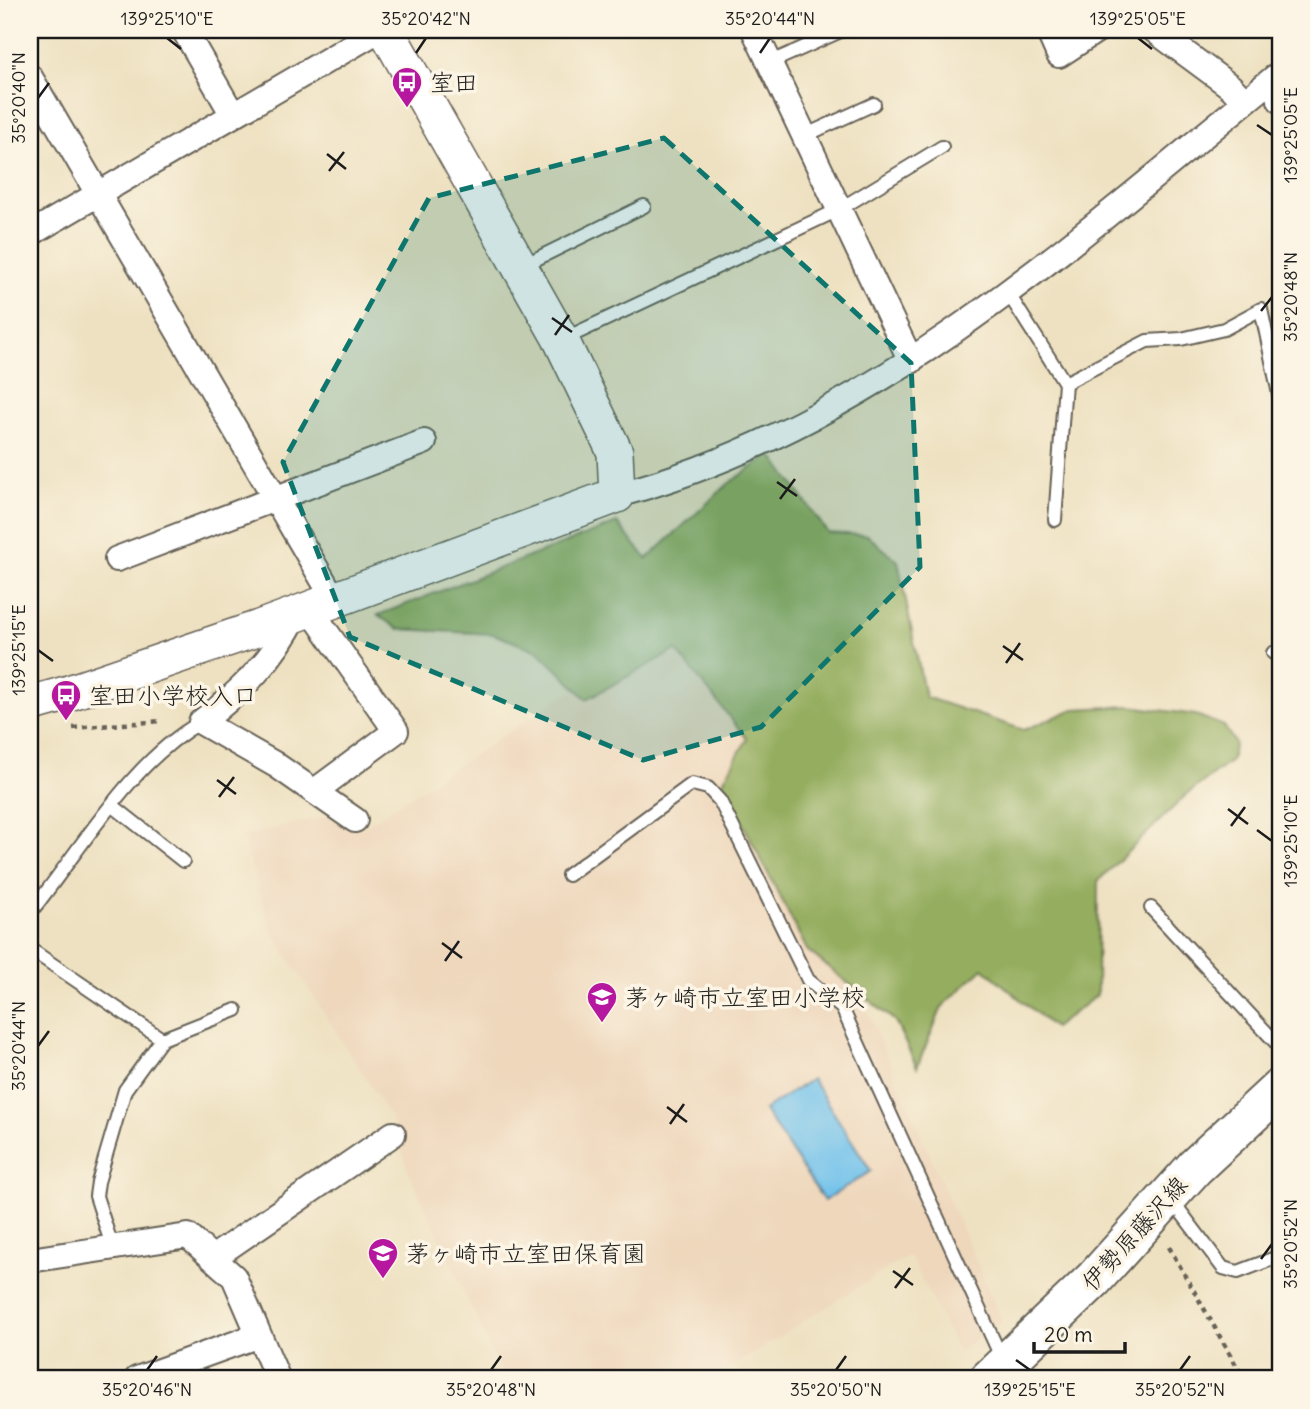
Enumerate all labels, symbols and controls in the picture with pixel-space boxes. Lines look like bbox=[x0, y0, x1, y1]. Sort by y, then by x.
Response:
text: 139°25'10"E bbox=[120, 7, 214, 30]
text: 35°20'42"N bbox=[381, 7, 471, 30]
text: 35°20'44"N bbox=[725, 7, 815, 30]
text: 139°25'05"E bbox=[1090, 7, 1186, 30]
text: 35°20'40"N bbox=[7, 52, 30, 144]
bus stop icon: 室田 bbox=[390, 65, 424, 109]
place label: 室田 bbox=[430, 67, 478, 97]
text: 139°25'05"E bbox=[1279, 87, 1302, 183]
text: 35°20'48"N bbox=[1279, 252, 1302, 342]
text: 139°25'15"E bbox=[7, 604, 30, 696]
bus stop icon: 室田小学校入口 bbox=[49, 678, 83, 722]
place label: 室田小学校入口 bbox=[89, 680, 257, 710]
text: 139°25'10"E bbox=[1279, 794, 1302, 888]
school or university icon: 茅ヶ崎市立室田小学校 bbox=[585, 980, 619, 1024]
place label: 茅ヶ崎市立室田小学校 bbox=[625, 982, 865, 1012]
text: 35°20'44"N bbox=[7, 1001, 30, 1091]
street label: 伊勢原藤沢線 bbox=[1075, 1169, 1193, 1297]
text: 35°20'52"N bbox=[1279, 1199, 1302, 1289]
school or university icon: 茅ヶ崎市立室田保育園 bbox=[366, 1236, 400, 1280]
place label: 茅ヶ崎市立室田保育園 bbox=[406, 1238, 646, 1268]
scale bar bbox=[1034, 1311, 1124, 1355]
text: 20 m bbox=[1044, 1321, 1093, 1348]
text: 35°20'46"N bbox=[102, 1378, 192, 1401]
text: 35°20'48"N bbox=[446, 1378, 536, 1401]
text: 35°20'50"N bbox=[790, 1378, 882, 1401]
text: 139°25'15"E bbox=[984, 1378, 1076, 1401]
text: 35°20'52"N bbox=[1135, 1378, 1225, 1401]

